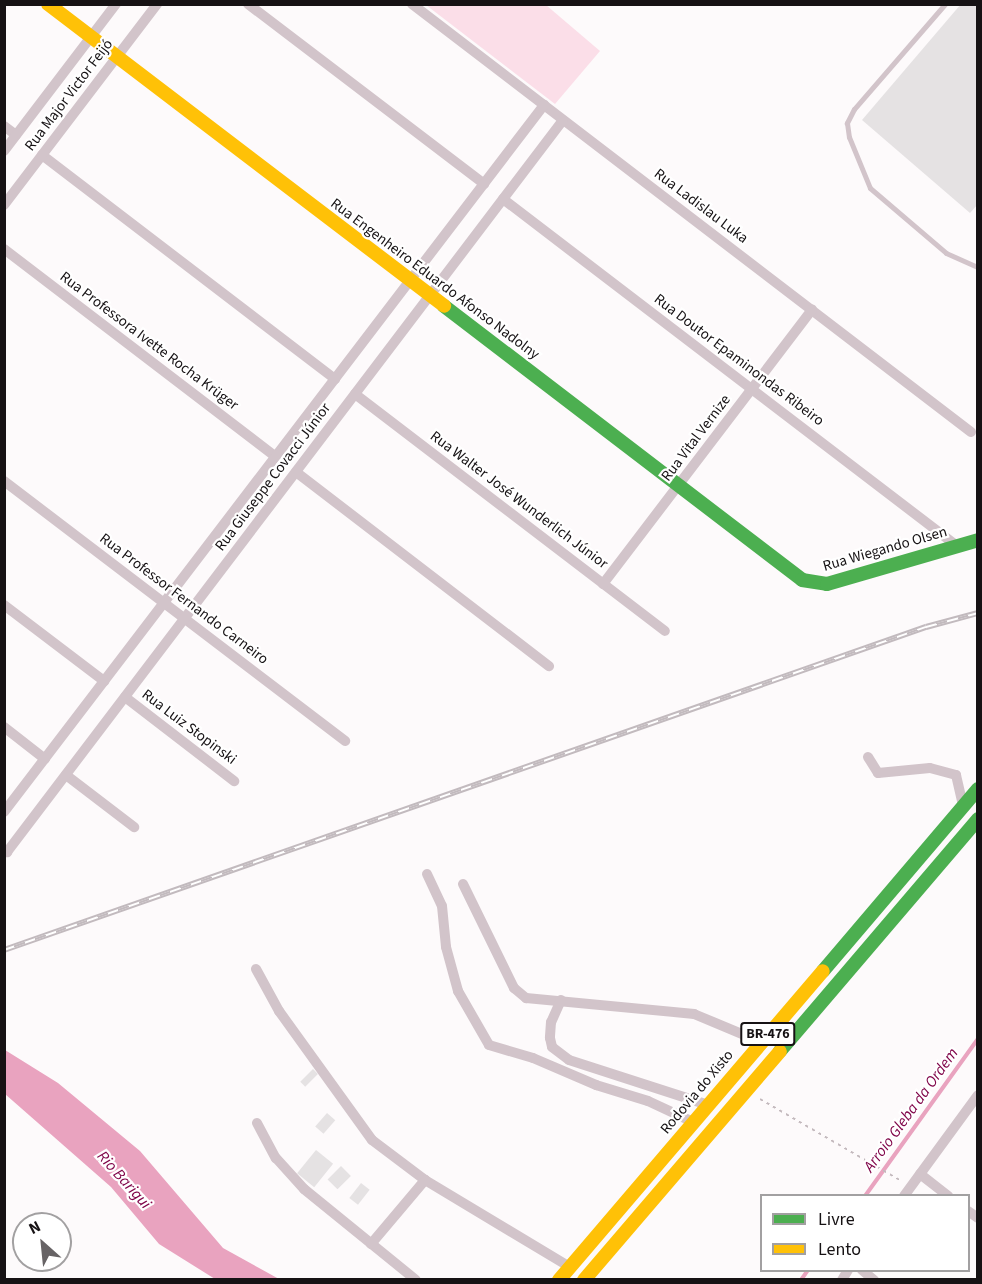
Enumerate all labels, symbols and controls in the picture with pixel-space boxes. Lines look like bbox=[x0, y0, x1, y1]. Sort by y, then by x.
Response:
street label: Rua Major Victor Feijó bbox=[21, 36, 117, 154]
street label: Rua Ladislau Luka bbox=[650, 165, 752, 247]
street label: Rua Engenheiro Eduardo Afonso Nadolny bbox=[327, 195, 543, 363]
street label: Rua Professora Ivette Rocha Krüger bbox=[56, 268, 242, 414]
street label: Rua Doutor Epaminondas Ribeiro bbox=[650, 290, 828, 430]
street label: Rua Vital Vernize bbox=[658, 391, 734, 485]
street label: Rua Giuseppe Covacci Júnior bbox=[211, 399, 335, 555]
street label: Rua Walter José Wunderlich Júnior bbox=[427, 427, 611, 573]
street label: Rua Wiegando Olsen bbox=[821, 523, 949, 575]
street label: Rua Professor Fernando Carneiro bbox=[96, 530, 272, 668]
street label: Rua Luiz Stopinski bbox=[138, 686, 240, 768]
road number: BR-476 bbox=[740, 1023, 796, 1045]
water label: Arroio Gleba da Ordem bbox=[860, 1044, 962, 1176]
street label: Rodovia do Xisto bbox=[657, 1046, 737, 1138]
water label: Rio Barigui bbox=[93, 1147, 155, 1213]
legend bbox=[760, 1194, 970, 1272]
text: Livre bbox=[818, 1207, 855, 1232]
north arrow bbox=[12, 1212, 72, 1272]
text: N bbox=[25, 1216, 44, 1240]
text: Lento bbox=[818, 1237, 861, 1262]

